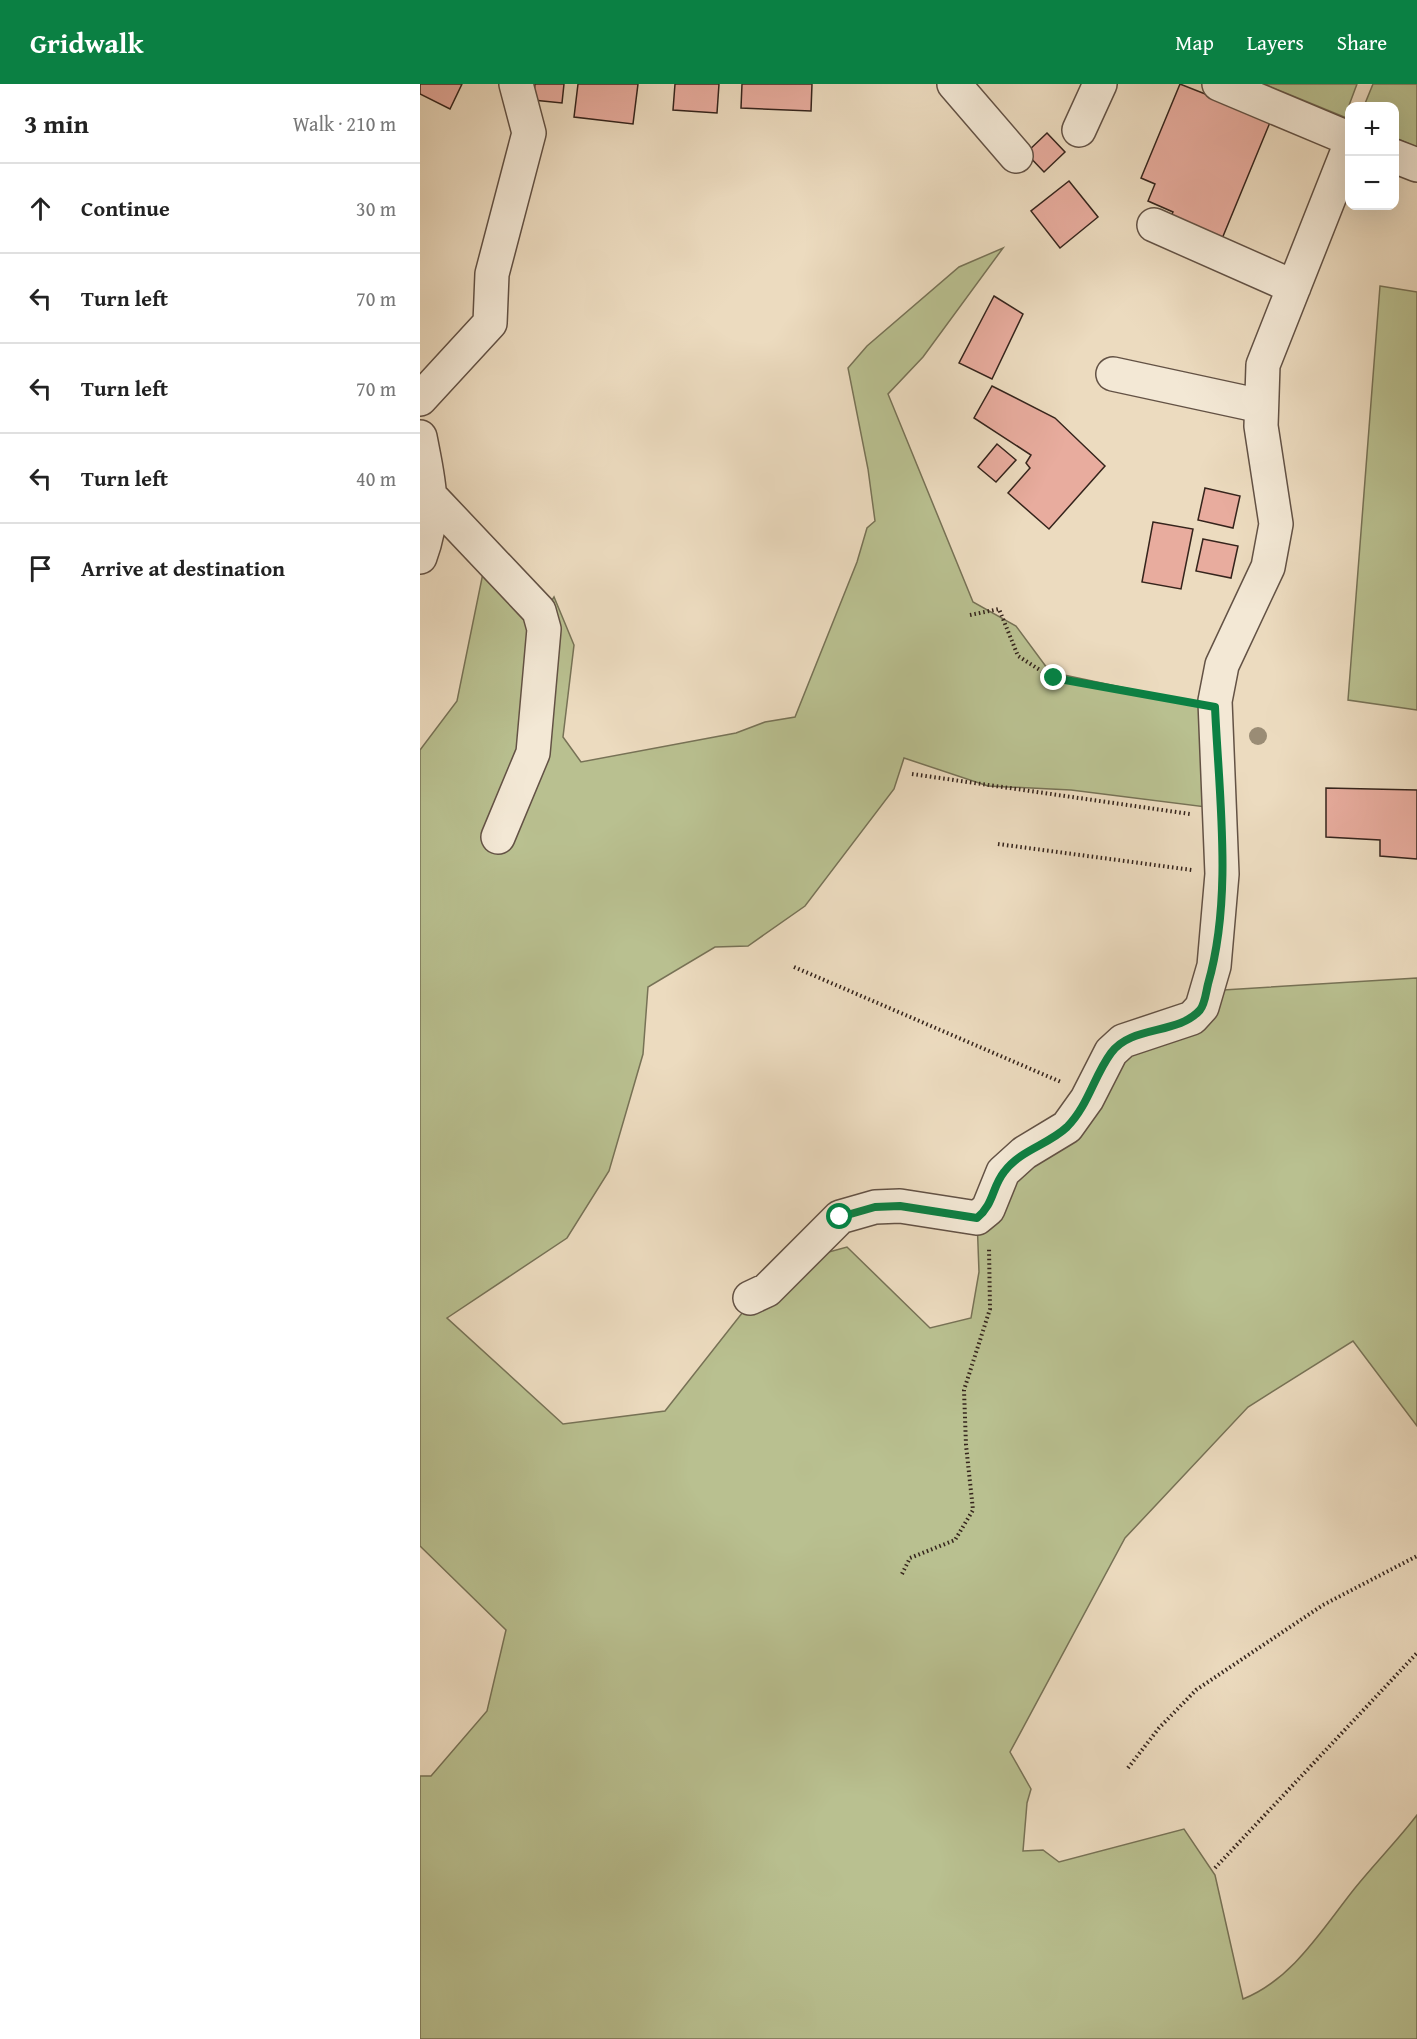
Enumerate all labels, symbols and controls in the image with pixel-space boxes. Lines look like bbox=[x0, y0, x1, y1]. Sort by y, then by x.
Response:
text: Gridwalk bbox=[30, 22, 143, 63]
text: Map bbox=[1175, 27, 1214, 58]
text: Layers bbox=[1247, 27, 1304, 58]
text: Share bbox=[1337, 27, 1387, 58]
map controls bbox=[1345, 102, 1399, 210]
button: + bbox=[1345, 102, 1399, 156]
text: 3 min bbox=[24, 104, 89, 143]
text: Walk · 210 m bbox=[293, 109, 396, 138]
button: − bbox=[1345, 156, 1399, 210]
icon: ahead bbox=[24, 192, 57, 225]
text: Continue bbox=[81, 192, 170, 224]
text: 30 m bbox=[356, 194, 396, 223]
icon: left bbox=[24, 282, 57, 315]
text: Turn left bbox=[81, 282, 168, 314]
text: 70 m bbox=[356, 284, 396, 313]
icon: left bbox=[24, 372, 57, 405]
text: Turn left bbox=[81, 372, 168, 404]
text: 70 m bbox=[356, 374, 396, 403]
icon: left bbox=[24, 462, 57, 495]
text: Turn left bbox=[81, 462, 168, 494]
text: 40 m bbox=[356, 464, 396, 493]
icon: arrive bbox=[24, 552, 57, 585]
text: Arrive at destination bbox=[81, 552, 285, 584]
route end bbox=[1040, 664, 1066, 690]
route start bbox=[826, 1203, 852, 1229]

